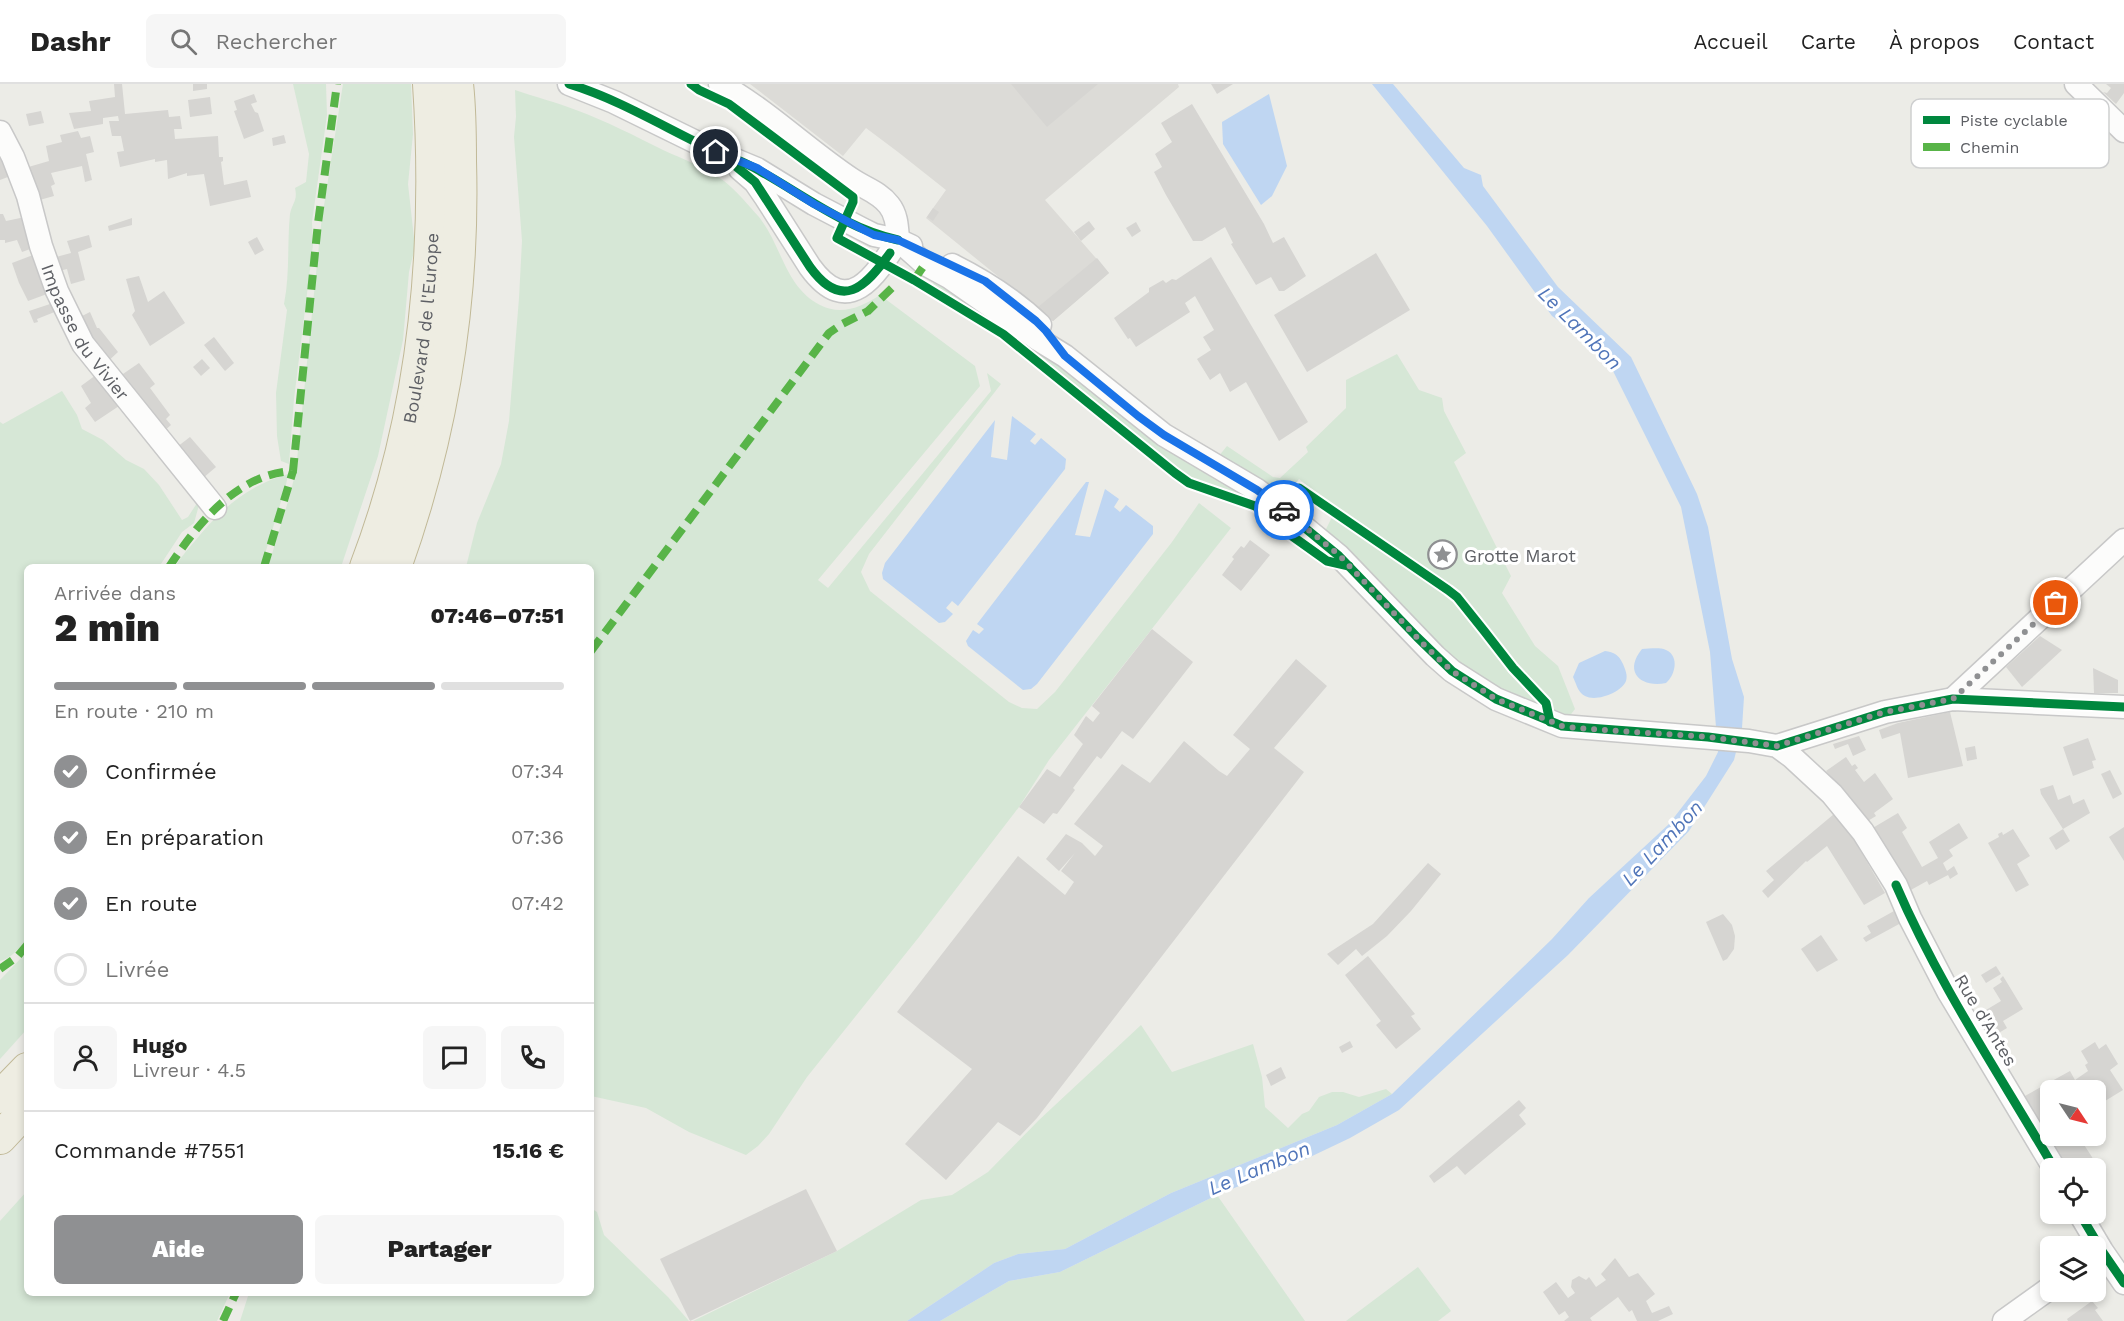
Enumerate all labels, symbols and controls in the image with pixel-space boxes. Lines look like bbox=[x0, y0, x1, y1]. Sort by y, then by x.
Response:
search box bbox=[146, 14, 566, 68]
text: Dashr bbox=[30, 25, 110, 58]
icon: search bbox=[167, 25, 200, 58]
text: Rechercher bbox=[215, 29, 337, 54]
text: Accueil bbox=[1693, 29, 1768, 54]
text: Carte bbox=[1801, 29, 1856, 54]
text: À propos bbox=[1889, 29, 1980, 54]
text: Contact bbox=[2013, 29, 2094, 54]
legend bbox=[1911, 99, 2109, 168]
text: Piste cyclable bbox=[1960, 111, 2068, 130]
pin bbox=[690, 126, 741, 177]
icon: home bbox=[699, 135, 732, 168]
text: Chemin bbox=[1960, 138, 2020, 157]
street label: Boulevard de l'Europe bbox=[398, 232, 442, 425]
street label: Impasse du Vivier bbox=[38, 261, 134, 404]
water label: Le Lambon bbox=[1533, 281, 1627, 375]
courier bbox=[1254, 480, 1314, 540]
icon: car bbox=[1268, 494, 1301, 527]
place icon: Grotte Marot bbox=[1427, 539, 1459, 571]
place label: Grotte Marot bbox=[1464, 545, 1576, 566]
pin bbox=[2030, 577, 2081, 628]
text: Arrivée dans bbox=[54, 581, 176, 605]
icon: bag bbox=[2039, 586, 2072, 619]
text: 07:46–07:51 bbox=[431, 603, 564, 628]
text: 2 min bbox=[54, 605, 160, 650]
text: En route · 210 m bbox=[54, 699, 214, 723]
icon: check bbox=[54, 755, 87, 788]
text: Confirmée bbox=[105, 759, 217, 784]
text: 07:34 bbox=[511, 759, 564, 783]
water label: Le Lambon bbox=[1616, 795, 1708, 891]
icon: check bbox=[54, 821, 87, 854]
text: En préparation bbox=[105, 825, 264, 850]
text: 07:36 bbox=[511, 825, 564, 849]
icon: check bbox=[54, 887, 87, 920]
text: En route bbox=[105, 891, 197, 916]
text: 07:42 bbox=[511, 891, 564, 915]
text: Livrée bbox=[105, 957, 169, 982]
street label: Rue d'Antes bbox=[1950, 970, 2022, 1070]
button: person bbox=[54, 1026, 117, 1089]
button: chat bbox=[423, 1026, 486, 1089]
button: phone bbox=[501, 1026, 564, 1089]
text: Hugo bbox=[132, 1033, 187, 1058]
text: Livreur · 4.5 bbox=[132, 1058, 246, 1082]
north arrow bbox=[2040, 1080, 2106, 1146]
map controls bbox=[2040, 1080, 2106, 1302]
water label: Le Lambon bbox=[1205, 1136, 1313, 1200]
text: Commande #7551 bbox=[54, 1138, 245, 1163]
text: 15.16 € bbox=[493, 1138, 564, 1163]
button: locate bbox=[2040, 1158, 2106, 1224]
button: Aide bbox=[54, 1215, 303, 1284]
button: Partager bbox=[315, 1215, 564, 1284]
button: layers bbox=[2040, 1236, 2106, 1302]

